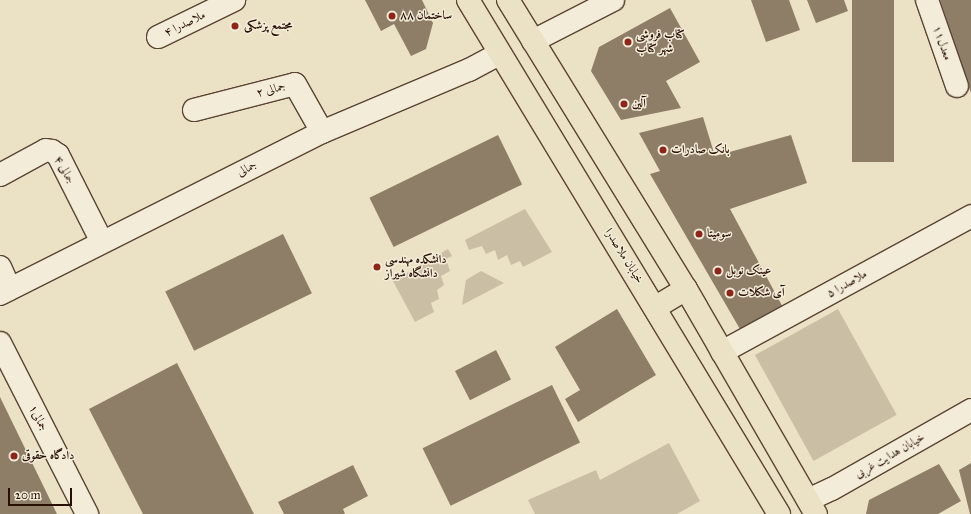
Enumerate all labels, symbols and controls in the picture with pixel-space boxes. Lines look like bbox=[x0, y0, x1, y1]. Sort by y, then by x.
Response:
street label: ۴ ملاصدرا bbox=[162, 8, 208, 40]
place label: ساختمان ۸۸ bbox=[400, 9, 452, 23]
marker: ساختمان ۸۸ bbox=[387, 11, 397, 21]
place label: مجتمع پزشکی bbox=[244, 19, 292, 33]
marker: مجتمع پزشکی bbox=[229, 20, 241, 32]
street label: معدل۱۱ bbox=[929, 24, 955, 62]
place label: کتاب فروشی شهر کتاب bbox=[636, 28, 685, 56]
marker: کتاب فروشی شهر کتاب bbox=[623, 37, 633, 47]
street label: ۲ جمالی bbox=[255, 79, 287, 101]
place label: آلین bbox=[632, 97, 646, 111]
marker: آلین bbox=[619, 99, 629, 109]
place label: بانک صادرات bbox=[671, 143, 730, 157]
marker: بانک صادرات bbox=[658, 145, 668, 155]
street label: ۴ جمالی bbox=[50, 154, 78, 186]
street label: جمالی bbox=[235, 158, 259, 180]
street label: خیابان ملاصدرا bbox=[601, 226, 647, 286]
place label: سومیتا bbox=[707, 227, 731, 241]
marker: سومیتا bbox=[694, 229, 704, 239]
place label: دانشکده مهندسی دانشگاه شیراز bbox=[385, 253, 447, 281]
marker: دانشکده مهندسی دانشگاه شیراز bbox=[372, 262, 382, 272]
place label: عینک نوبل bbox=[726, 264, 771, 278]
marker: عینک نوبل bbox=[713, 266, 723, 276]
street label: ۵ ملاصدرا bbox=[824, 267, 870, 301]
place label: آی شکلات bbox=[738, 286, 785, 300]
marker: آی شکلات bbox=[725, 288, 735, 298]
street label: جمالی۱ bbox=[25, 403, 51, 433]
street label: خیابان هدایت غربی bbox=[852, 430, 928, 482]
place label: دادگاه حقوقی bbox=[22, 449, 74, 463]
marker: دادگاه حقوقی bbox=[9, 451, 19, 461]
scale bar bbox=[10, 480, 74, 506]
text: 20 m bbox=[15, 488, 41, 502]

